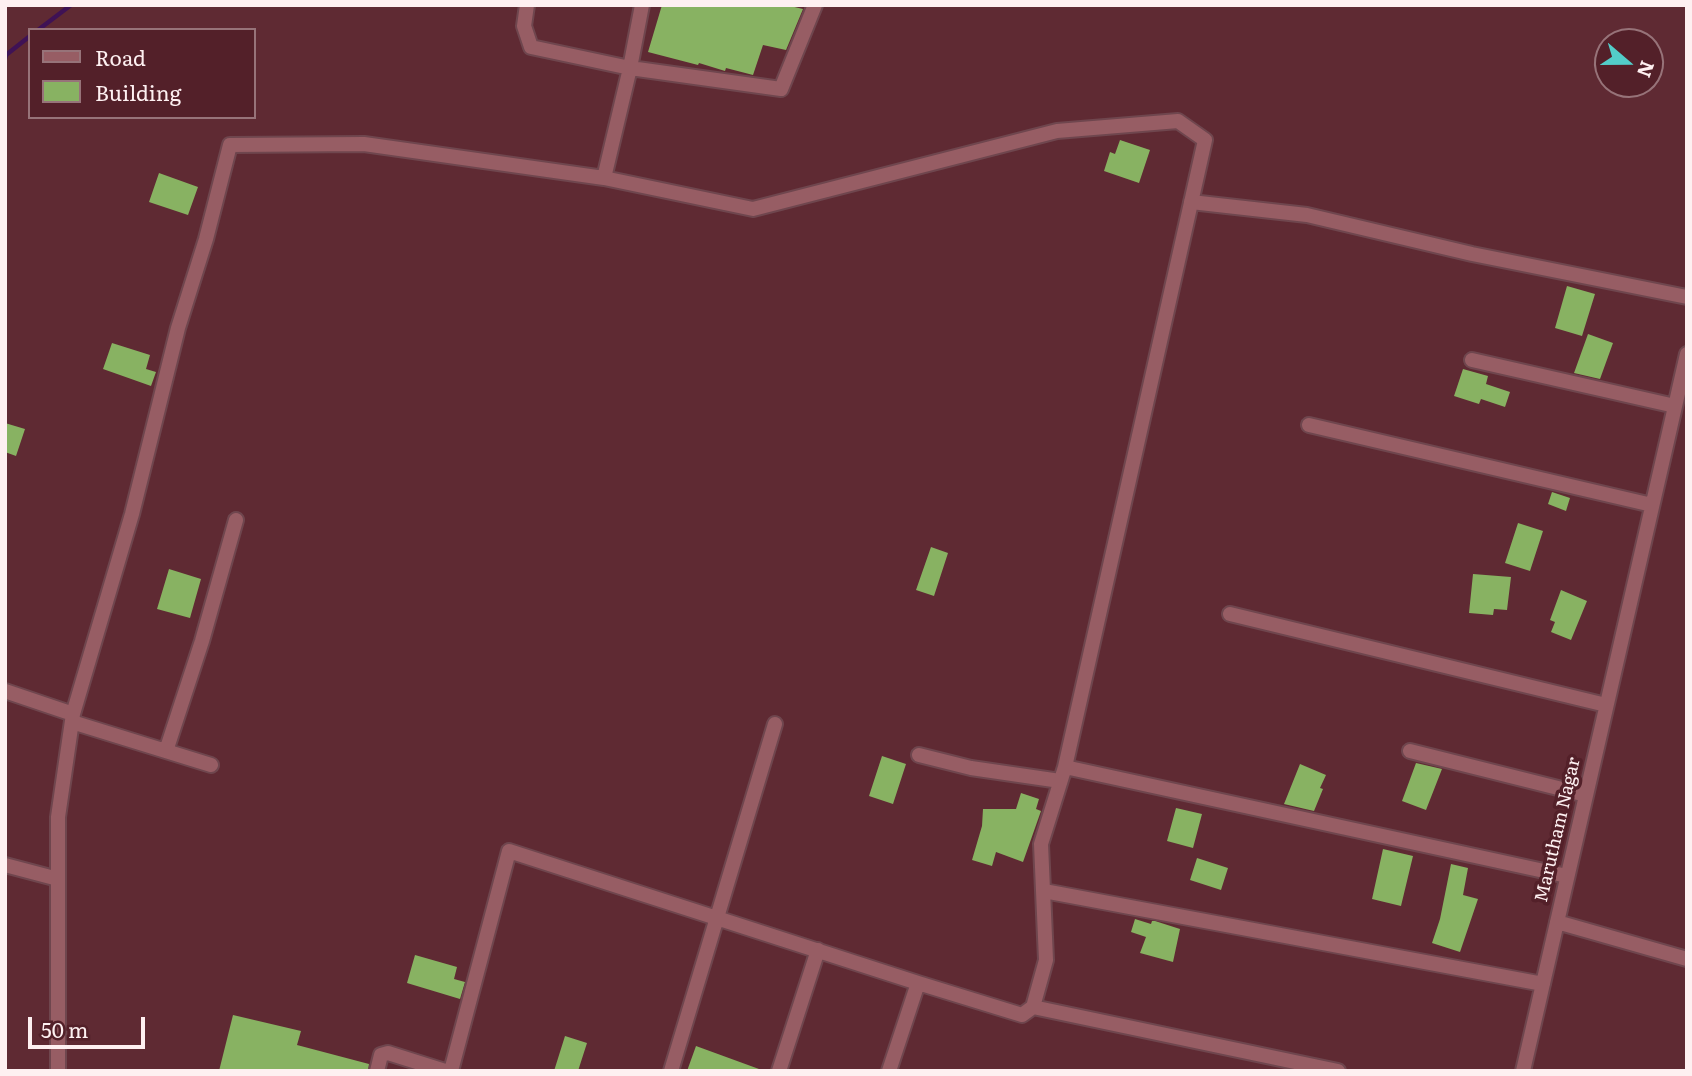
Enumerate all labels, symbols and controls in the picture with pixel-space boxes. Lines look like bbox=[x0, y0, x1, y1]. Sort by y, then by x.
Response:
legend bbox=[28, 28, 256, 119]
north arrow bbox=[1594, 28, 1664, 98]
text: Road bbox=[95, 41, 146, 72]
text: N bbox=[1631, 57, 1663, 82]
text: Building bbox=[95, 76, 181, 107]
street label: Marutham Nagar bbox=[1531, 755, 1585, 905]
scale bar bbox=[32, 1002, 149, 1046]
text: 50 m bbox=[41, 1013, 88, 1044]

